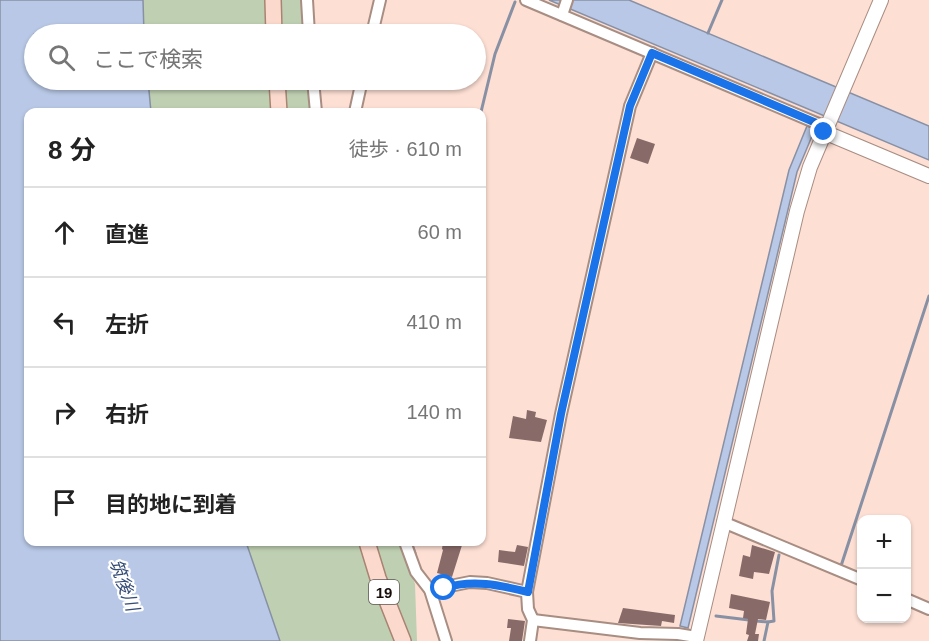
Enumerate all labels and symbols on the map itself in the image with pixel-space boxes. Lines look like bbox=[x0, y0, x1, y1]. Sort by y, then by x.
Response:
route end bbox=[810, 118, 836, 144]
water label: 筑後川 bbox=[105, 556, 143, 616]
route start bbox=[430, 574, 456, 600]
road number: 19 bbox=[369, 580, 399, 604]

